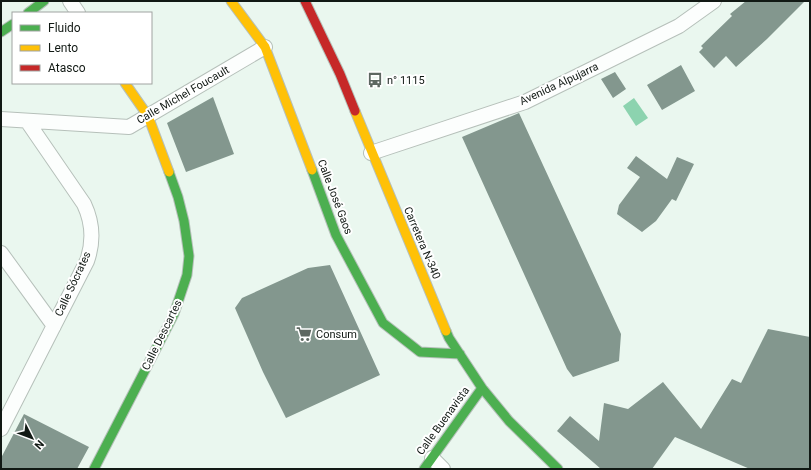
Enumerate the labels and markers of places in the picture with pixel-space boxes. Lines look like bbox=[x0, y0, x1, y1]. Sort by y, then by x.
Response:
bus stop icon: n° 1115 bbox=[366, 71, 384, 89]
place label: n° 1115 bbox=[387, 74, 425, 87]
supermarket icon: Consum bbox=[295, 325, 313, 343]
place label: Consum bbox=[316, 328, 357, 341]

